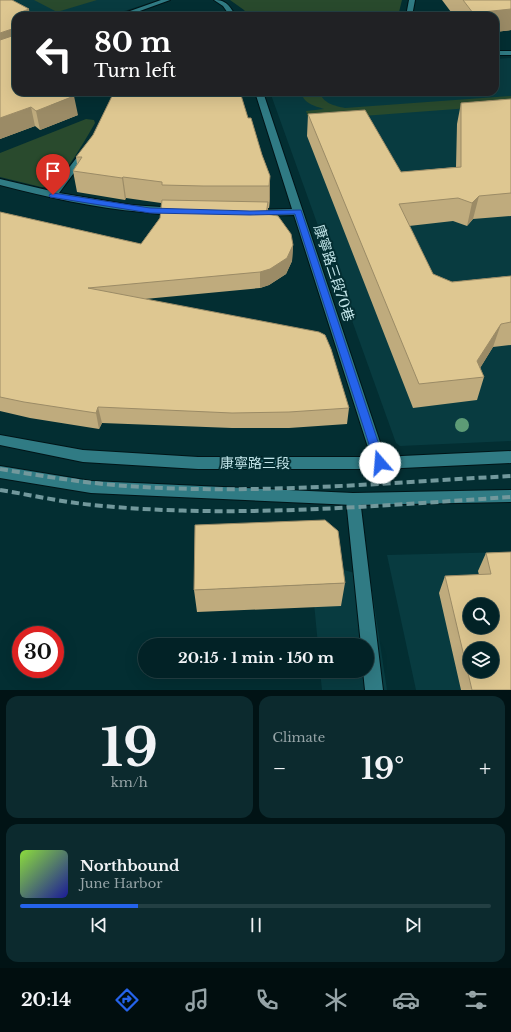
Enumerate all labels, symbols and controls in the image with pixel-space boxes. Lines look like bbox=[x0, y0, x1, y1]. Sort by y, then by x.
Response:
text: 80 m bbox=[94, 25, 171, 60]
icon: left bbox=[28, 28, 80, 80]
text: Turn left bbox=[94, 60, 176, 82]
pin bbox=[36, 154, 70, 195]
icon: arrive bbox=[42, 160, 64, 182]
street label: 康寧路三段70巷 bbox=[310, 222, 358, 324]
position arrow bbox=[359, 442, 401, 484]
street label: 康寧路三段 bbox=[220, 454, 290, 472]
map controls bbox=[463, 598, 499, 678]
button: search bbox=[463, 598, 499, 634]
speed limit sign: 30 bbox=[12, 626, 64, 678]
button: layers bbox=[463, 642, 499, 678]
text: 20:15 · 1 min · 150 m bbox=[178, 648, 334, 667]
text: 19 bbox=[100, 716, 158, 780]
text: Climate bbox=[273, 729, 325, 746]
text: 19° bbox=[361, 750, 404, 787]
text: − bbox=[273, 755, 286, 782]
text: + bbox=[479, 755, 491, 782]
text: km/h bbox=[111, 774, 148, 791]
text: Northbound bbox=[80, 856, 179, 875]
text: June Harbor bbox=[80, 875, 162, 892]
icon: previous bbox=[88, 914, 110, 936]
icon: pause bbox=[245, 914, 267, 936]
icon: next bbox=[402, 914, 424, 936]
icon: directions bbox=[113, 986, 141, 1014]
icon: music bbox=[183, 986, 211, 1014]
icon: phone bbox=[253, 986, 281, 1014]
icon: climate bbox=[322, 986, 350, 1014]
icon: car bbox=[392, 986, 420, 1014]
icon: filters bbox=[462, 986, 490, 1014]
text: 20:14 bbox=[21, 989, 71, 1011]

